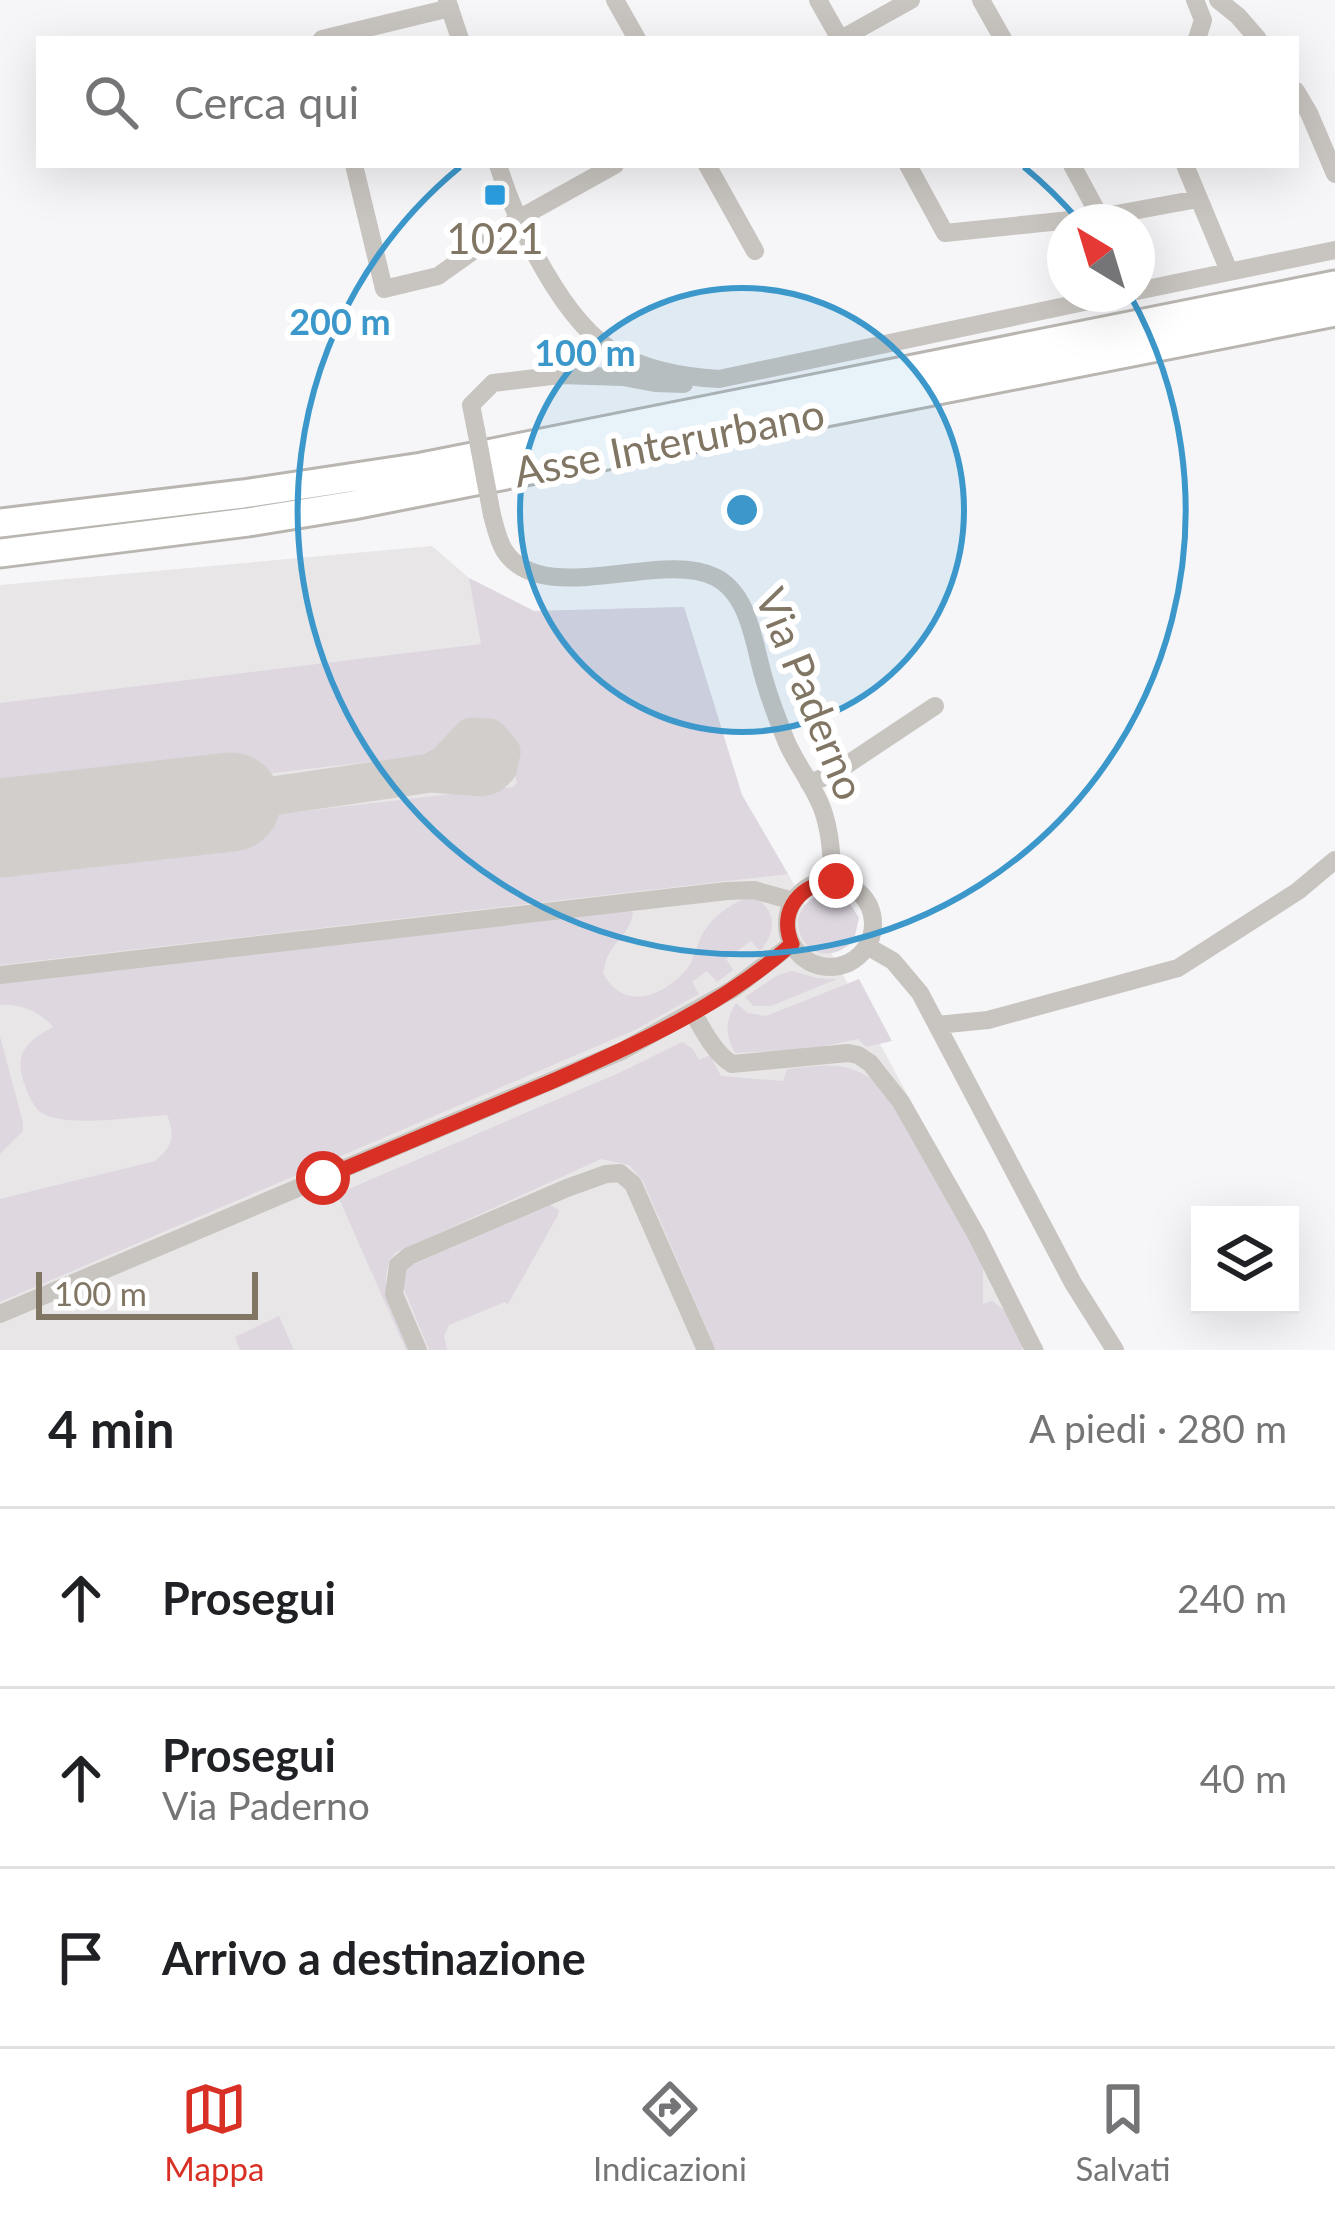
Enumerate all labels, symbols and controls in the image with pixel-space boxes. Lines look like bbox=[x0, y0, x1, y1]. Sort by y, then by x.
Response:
search box bbox=[36, 36, 1299, 168]
icon: search bbox=[78, 69, 144, 135]
text: Cerca qui bbox=[174, 75, 359, 129]
marker: 1021 bbox=[482, 182, 508, 208]
north arrow bbox=[1047, 204, 1155, 312]
place label: 1021 bbox=[446, 213, 544, 263]
text: 200 m bbox=[289, 299, 391, 343]
text: 100 m bbox=[534, 330, 636, 374]
street label: Asse Interurbano bbox=[509, 387, 828, 497]
centre of rings bbox=[721, 489, 763, 531]
street label: Via Paderno bbox=[746, 581, 876, 807]
route end bbox=[809, 854, 863, 908]
route start bbox=[296, 1151, 350, 1205]
map controls bbox=[1191, 1206, 1299, 1314]
button: layers bbox=[1191, 1206, 1299, 1314]
scale bar bbox=[36, 1266, 258, 1319]
text: 100 m bbox=[54, 1273, 147, 1313]
text: 4 min bbox=[48, 1398, 174, 1459]
text: A piedi · 280 m bbox=[1029, 1405, 1287, 1451]
icon: ahead bbox=[48, 1565, 114, 1631]
text: Prosegui bbox=[162, 1571, 336, 1625]
text: 240 m bbox=[1177, 1575, 1287, 1621]
text: Prosegui bbox=[162, 1728, 336, 1782]
icon: ahead bbox=[48, 1745, 114, 1811]
text: 40 m bbox=[1200, 1755, 1287, 1801]
text: Via Paderno bbox=[162, 1782, 370, 1828]
icon: arrive bbox=[48, 1925, 114, 1991]
text: Arrivo a destinazione bbox=[162, 1931, 586, 1985]
tab: Mappa bbox=[164, 2076, 264, 2188]
tab: Indicazioni bbox=[593, 2076, 747, 2188]
tab: Salvati bbox=[1076, 2076, 1171, 2188]

